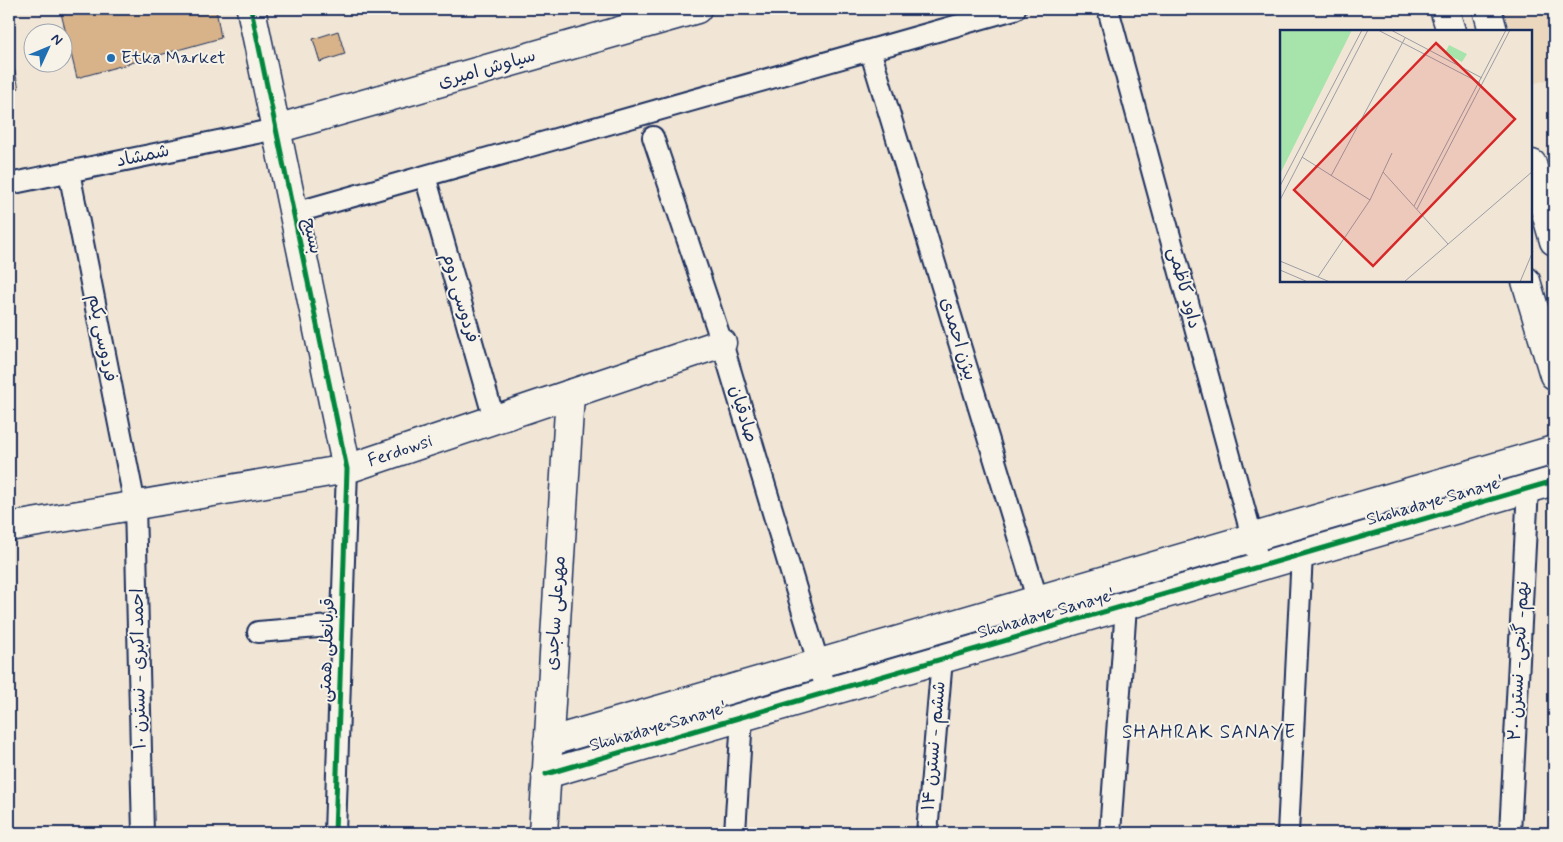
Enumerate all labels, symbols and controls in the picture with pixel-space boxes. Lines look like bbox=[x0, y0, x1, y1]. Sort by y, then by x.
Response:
north arrow bbox=[22, 22, 72, 72]
text: N bbox=[47, 30, 66, 49]
inset map bbox=[1280, 30, 1533, 282]
street label: سیاوش امیری bbox=[435, 44, 539, 94]
place label: Etka Market bbox=[121, 46, 226, 70]
marker: Etka Market bbox=[105, 52, 117, 64]
street label: شمشاد bbox=[114, 139, 172, 173]
street label: بسیج bbox=[296, 216, 328, 256]
street label: داود کاظمی bbox=[1162, 245, 1206, 331]
street label: فردوسی دوم bbox=[435, 250, 484, 346]
street label: فردوسی یکم bbox=[81, 292, 122, 384]
street label: بیژن احمدی bbox=[934, 294, 982, 384]
street label: صادقیان bbox=[723, 383, 763, 445]
street label: Ferdowsi bbox=[365, 429, 436, 473]
street label: Shohadaye Sanaye' bbox=[1364, 470, 1506, 532]
street label: مهرعلی ساجدی bbox=[540, 555, 572, 671]
street label: نهم- گنجی- نسترن ۲۰ bbox=[1503, 580, 1536, 742]
street label: Shohadaye Sanaye' bbox=[975, 583, 1117, 645]
street label: احمد اکبری - نسترن ۱۰ bbox=[126, 588, 152, 750]
street label: قربانعلی همتی bbox=[313, 597, 341, 703]
street label: ششم - نسترن ۱۴ bbox=[916, 680, 953, 812]
street label: Shohadaye Sanaye' bbox=[587, 696, 729, 758]
district label: SHAHRAK SANAYE bbox=[1122, 720, 1296, 745]

